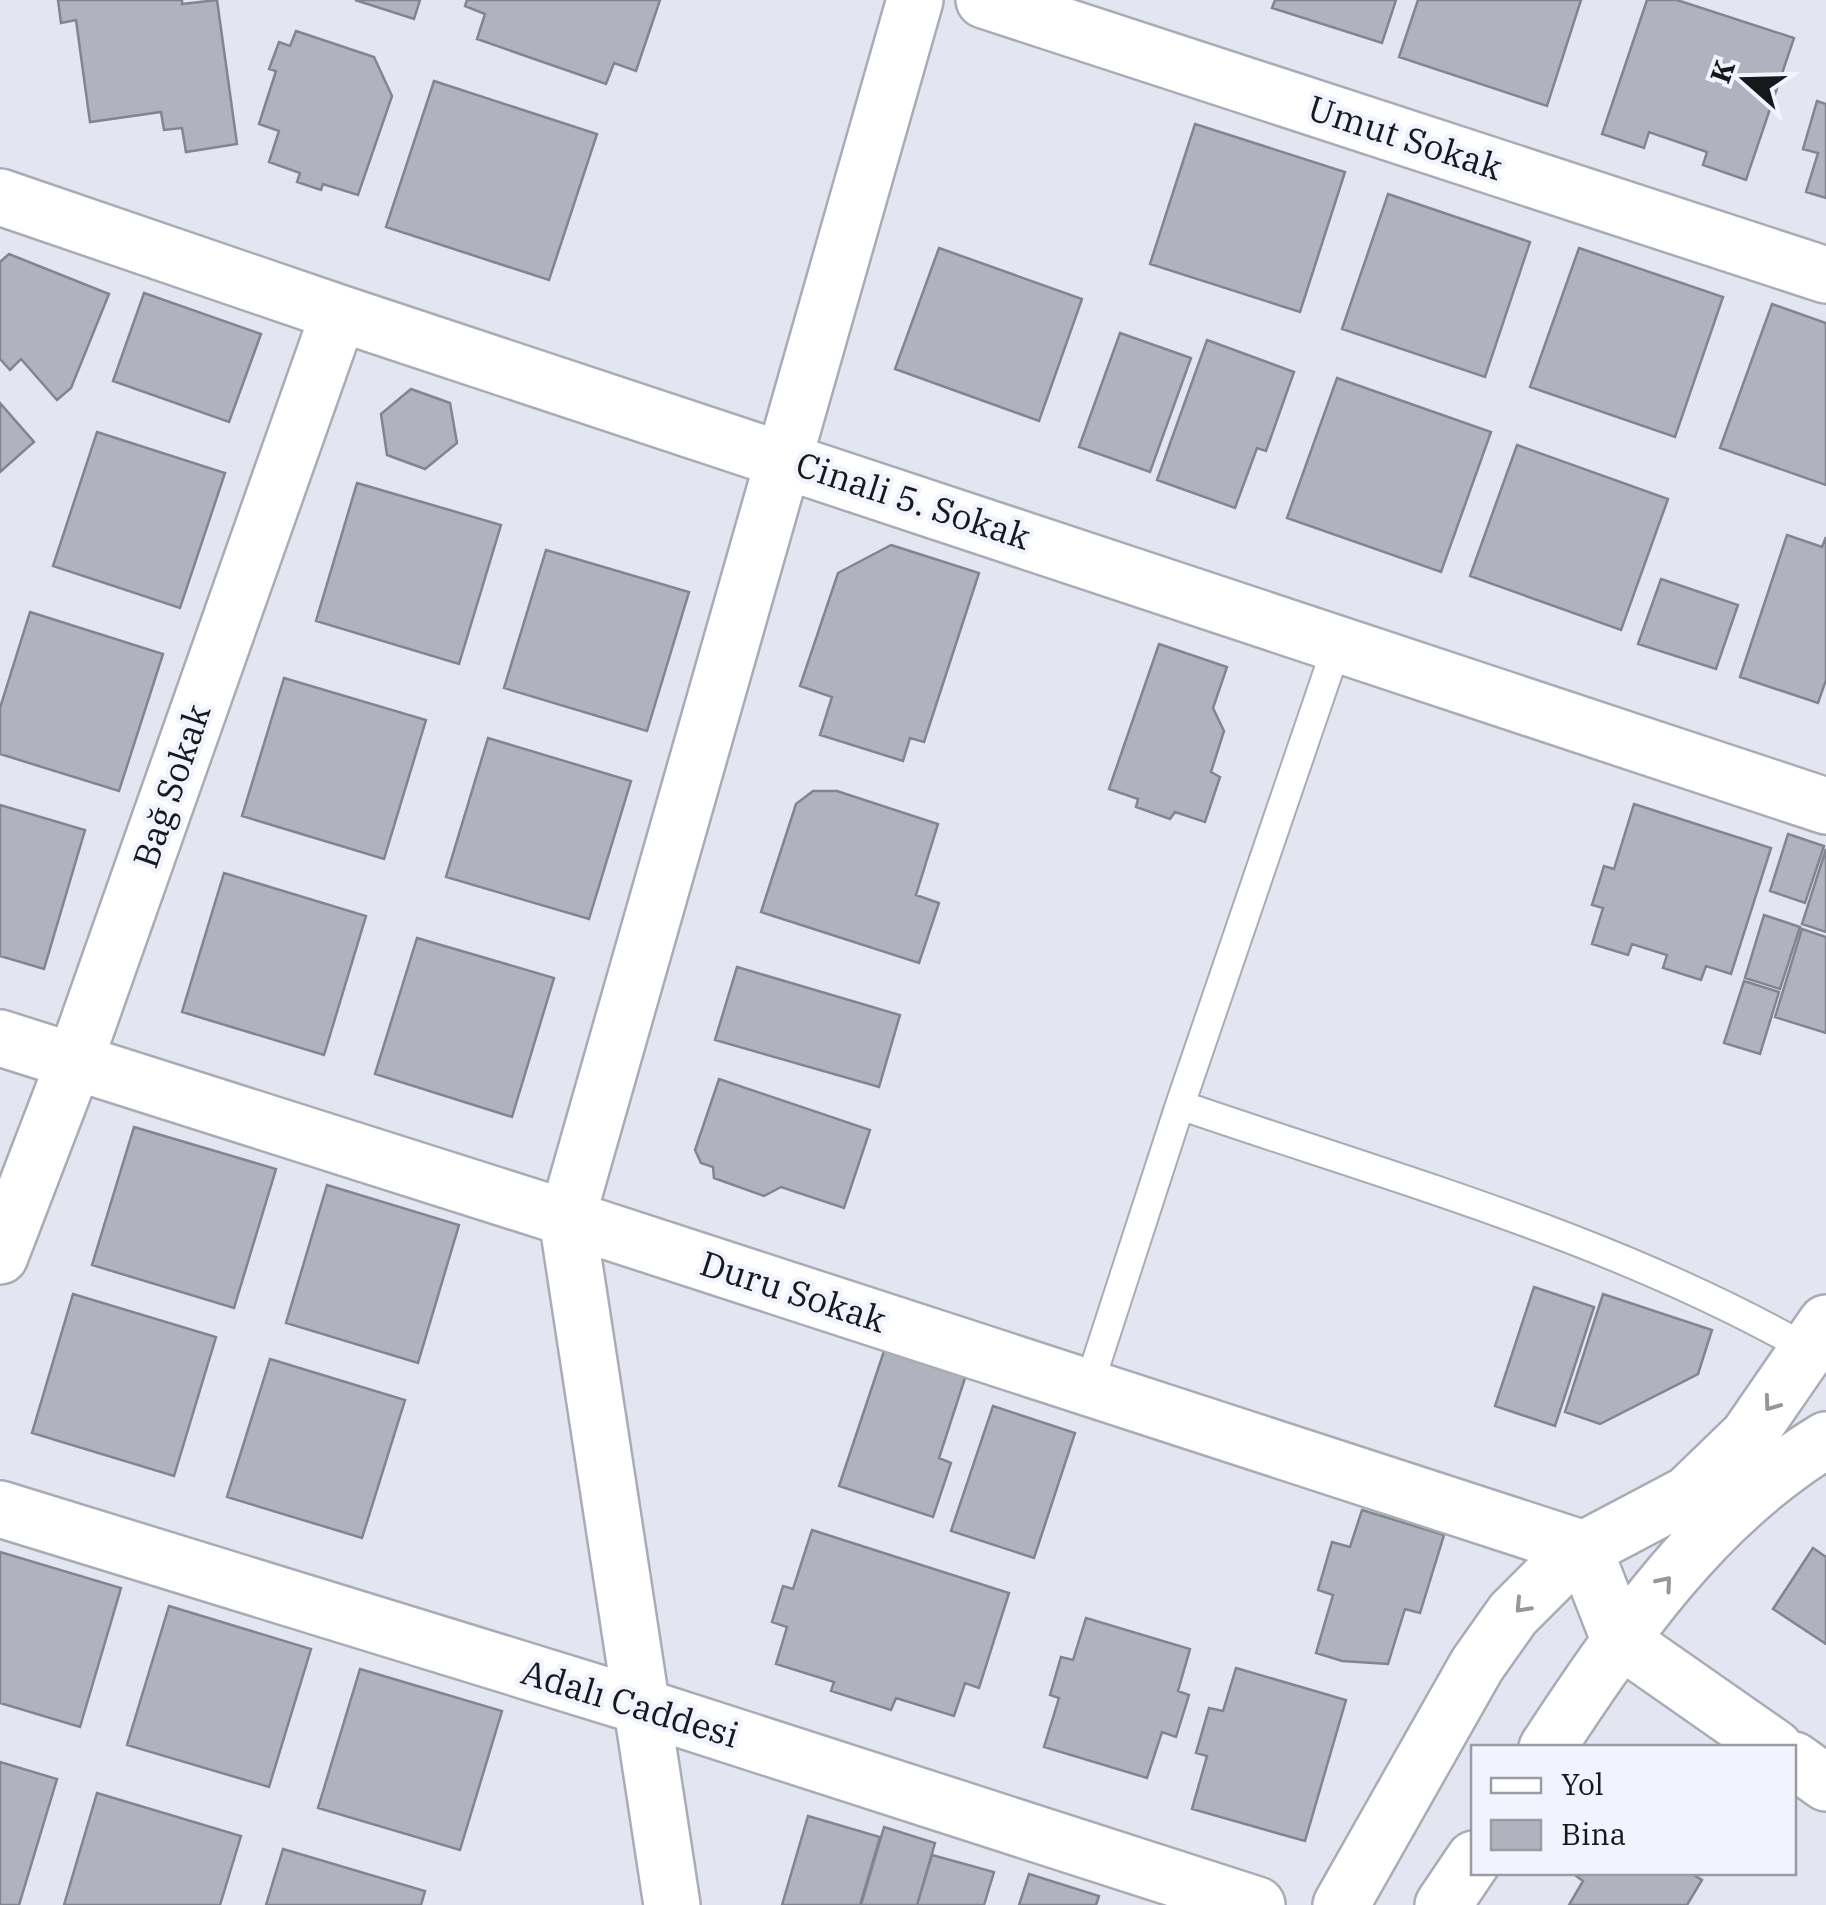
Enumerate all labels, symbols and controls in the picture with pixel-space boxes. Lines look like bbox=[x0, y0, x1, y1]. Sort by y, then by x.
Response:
north arrow bbox=[1696, 30, 1796, 130]
text: K bbox=[1701, 54, 1743, 88]
street label: Umut Sokak bbox=[1302, 84, 1509, 190]
street label: Cinali 5. Sokak bbox=[790, 441, 1037, 560]
street label: Bağ Sokak bbox=[122, 697, 221, 874]
street label: Duru Sokak bbox=[695, 1239, 893, 1343]
one-way arrow bbox=[1765, 1393, 1783, 1411]
one-way arrow bbox=[1653, 1576, 1671, 1595]
one-way arrow bbox=[1516, 1594, 1534, 1613]
street label: Adalı Caddesi bbox=[516, 1648, 744, 1758]
legend bbox=[1471, 1745, 1796, 1875]
text: Yol bbox=[1561, 1764, 1604, 1803]
text: Bina bbox=[1561, 1814, 1626, 1853]

